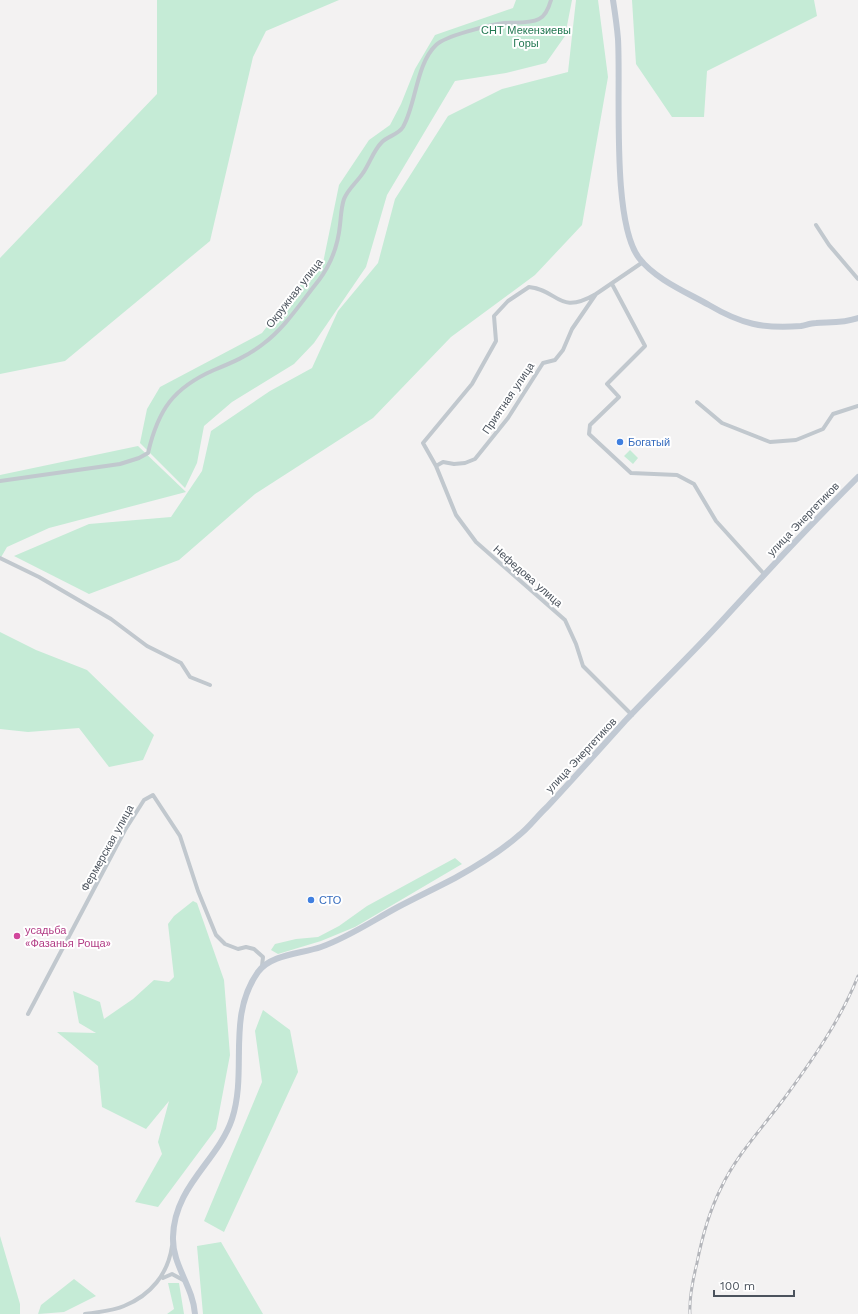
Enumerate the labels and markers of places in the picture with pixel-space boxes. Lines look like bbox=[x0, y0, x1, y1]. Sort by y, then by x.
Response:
place label: Богатый bbox=[628, 436, 670, 449]
marker: Богатый bbox=[615, 437, 625, 447]
place label: СТО bbox=[319, 894, 342, 907]
marker: СТО bbox=[306, 895, 316, 905]
place label: усадьба «Фазанья Роща» bbox=[25, 924, 111, 950]
marker: усадьба «Фазанья Роща» bbox=[12, 931, 22, 941]

